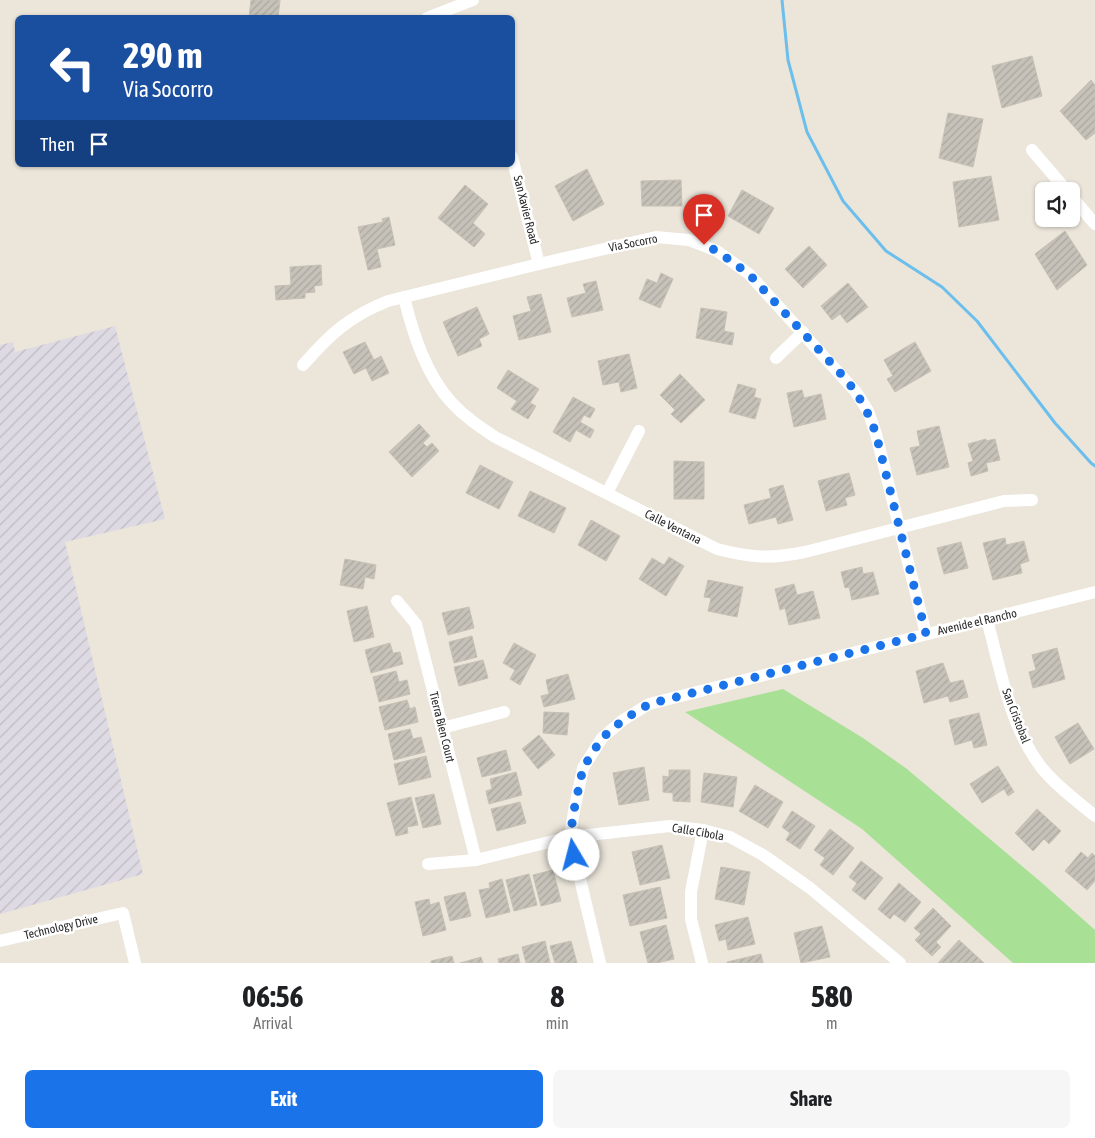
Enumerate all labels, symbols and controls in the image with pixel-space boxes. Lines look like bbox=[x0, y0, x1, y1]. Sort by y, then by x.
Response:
icon: left bbox=[40, 35, 105, 100]
text: 290 m bbox=[123, 35, 202, 75]
text: Via Socorro bbox=[123, 76, 213, 102]
icon: arrive bbox=[85, 130, 113, 158]
text: Then bbox=[40, 133, 75, 155]
street label: San Xavier Road bbox=[511, 174, 541, 246]
map controls bbox=[1035, 182, 1080, 227]
button: sound bbox=[1035, 182, 1080, 227]
pin bbox=[683, 194, 725, 245]
icon: arrive bbox=[690, 201, 718, 229]
street label: Via Socorro bbox=[607, 231, 659, 255]
street label: Calle Ventana bbox=[642, 507, 704, 547]
street label: Avenide el Rancho bbox=[936, 606, 1018, 638]
street label: San Cristobal bbox=[999, 687, 1033, 746]
street label: Tierra Bien Court bbox=[426, 690, 458, 764]
street label: Calle Cibola bbox=[671, 821, 725, 843]
position arrow bbox=[547, 828, 599, 880]
street label: Technology Drive bbox=[23, 912, 99, 942]
text: 06:56 bbox=[242, 979, 304, 1013]
text: 8 bbox=[550, 979, 564, 1013]
text: 580 bbox=[811, 979, 853, 1013]
text: Arrival bbox=[253, 1014, 292, 1032]
text: min bbox=[546, 1014, 569, 1032]
text: m bbox=[826, 1014, 838, 1032]
button: Exit bbox=[25, 1070, 543, 1128]
button: Share bbox=[553, 1070, 1070, 1128]

